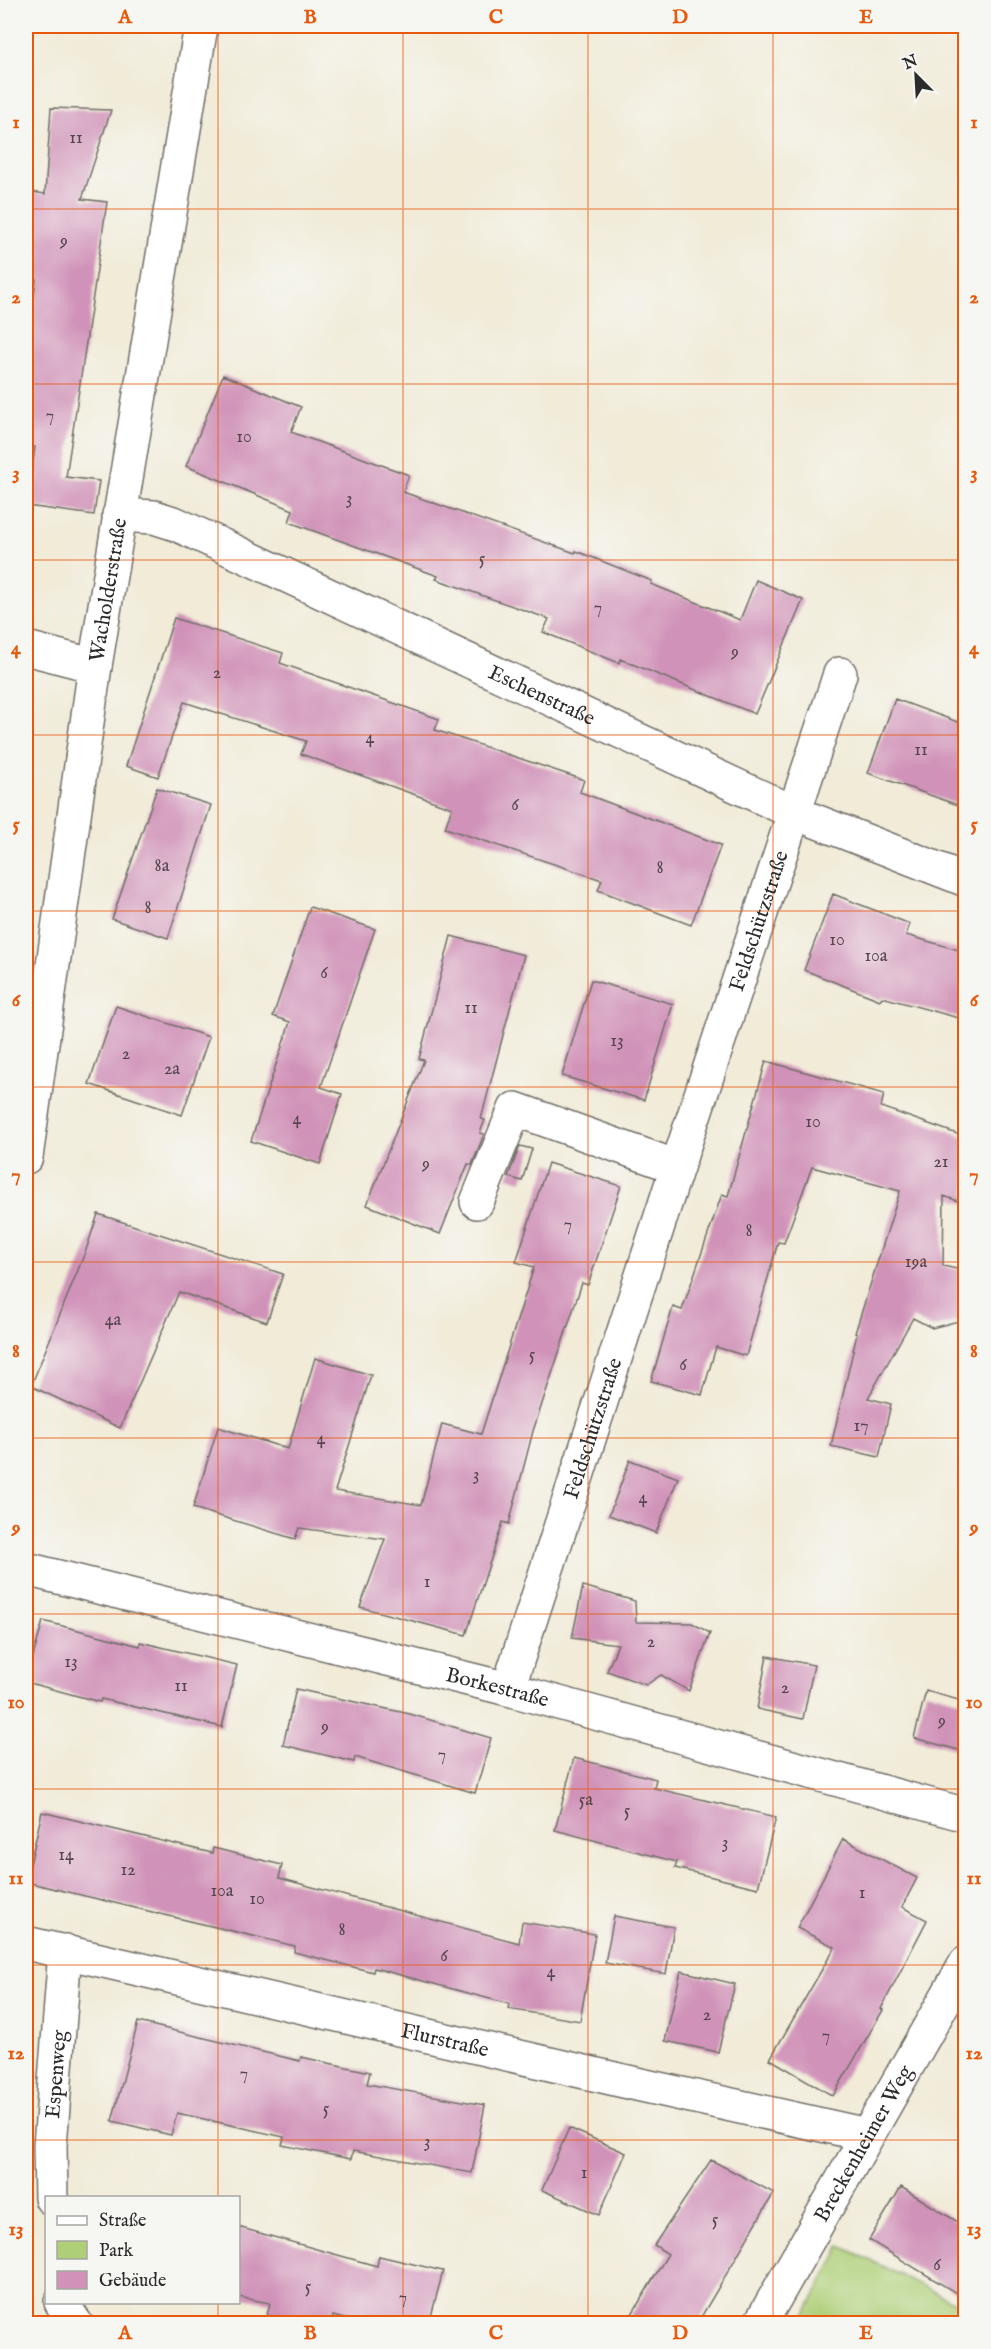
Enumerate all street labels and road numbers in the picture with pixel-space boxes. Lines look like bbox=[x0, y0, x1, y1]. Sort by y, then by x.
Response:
street label: Wacholderstraße bbox=[84, 516, 134, 664]
street label: Eschenstraße bbox=[484, 660, 599, 733]
street label: Feldschützstraße bbox=[724, 847, 796, 995]
street label: Feldschützstraße bbox=[558, 1354, 629, 1503]
street label: Borkestraße bbox=[443, 1662, 552, 1715]
street label: Flurstraße bbox=[398, 2018, 492, 2065]
street label: Espenweg bbox=[40, 2028, 74, 2120]
street label: Breckenheimer Weg bbox=[809, 2060, 920, 2228]

